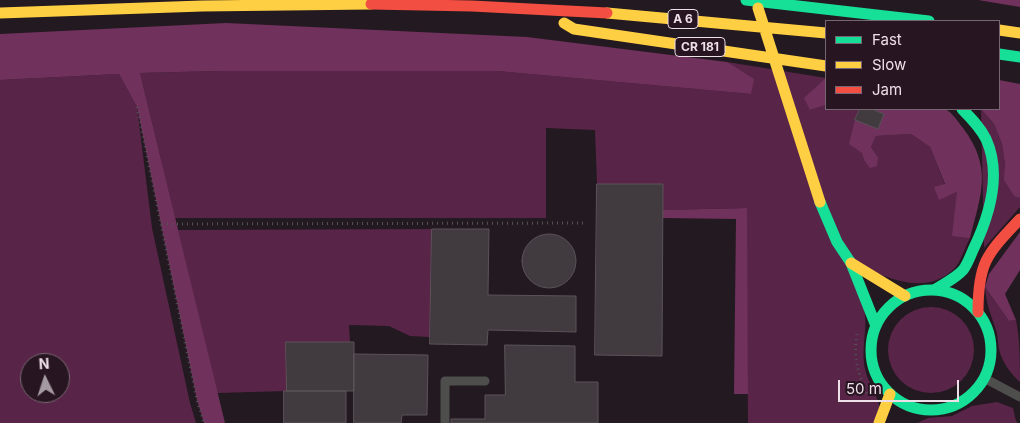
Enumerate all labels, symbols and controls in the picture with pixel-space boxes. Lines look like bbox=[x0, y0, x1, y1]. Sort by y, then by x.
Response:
road number: A 6 bbox=[668, 10, 698, 28]
legend bbox=[825, 20, 1000, 110]
text: Fast bbox=[872, 30, 902, 49]
road number: CR 181 bbox=[675, 38, 725, 56]
text: Slow bbox=[872, 55, 906, 74]
text: Jam bbox=[872, 80, 902, 99]
north arrow bbox=[20, 353, 70, 403]
text: N bbox=[38, 355, 50, 372]
scale bar bbox=[840, 370, 961, 402]
text: 50 m bbox=[846, 379, 882, 398]

